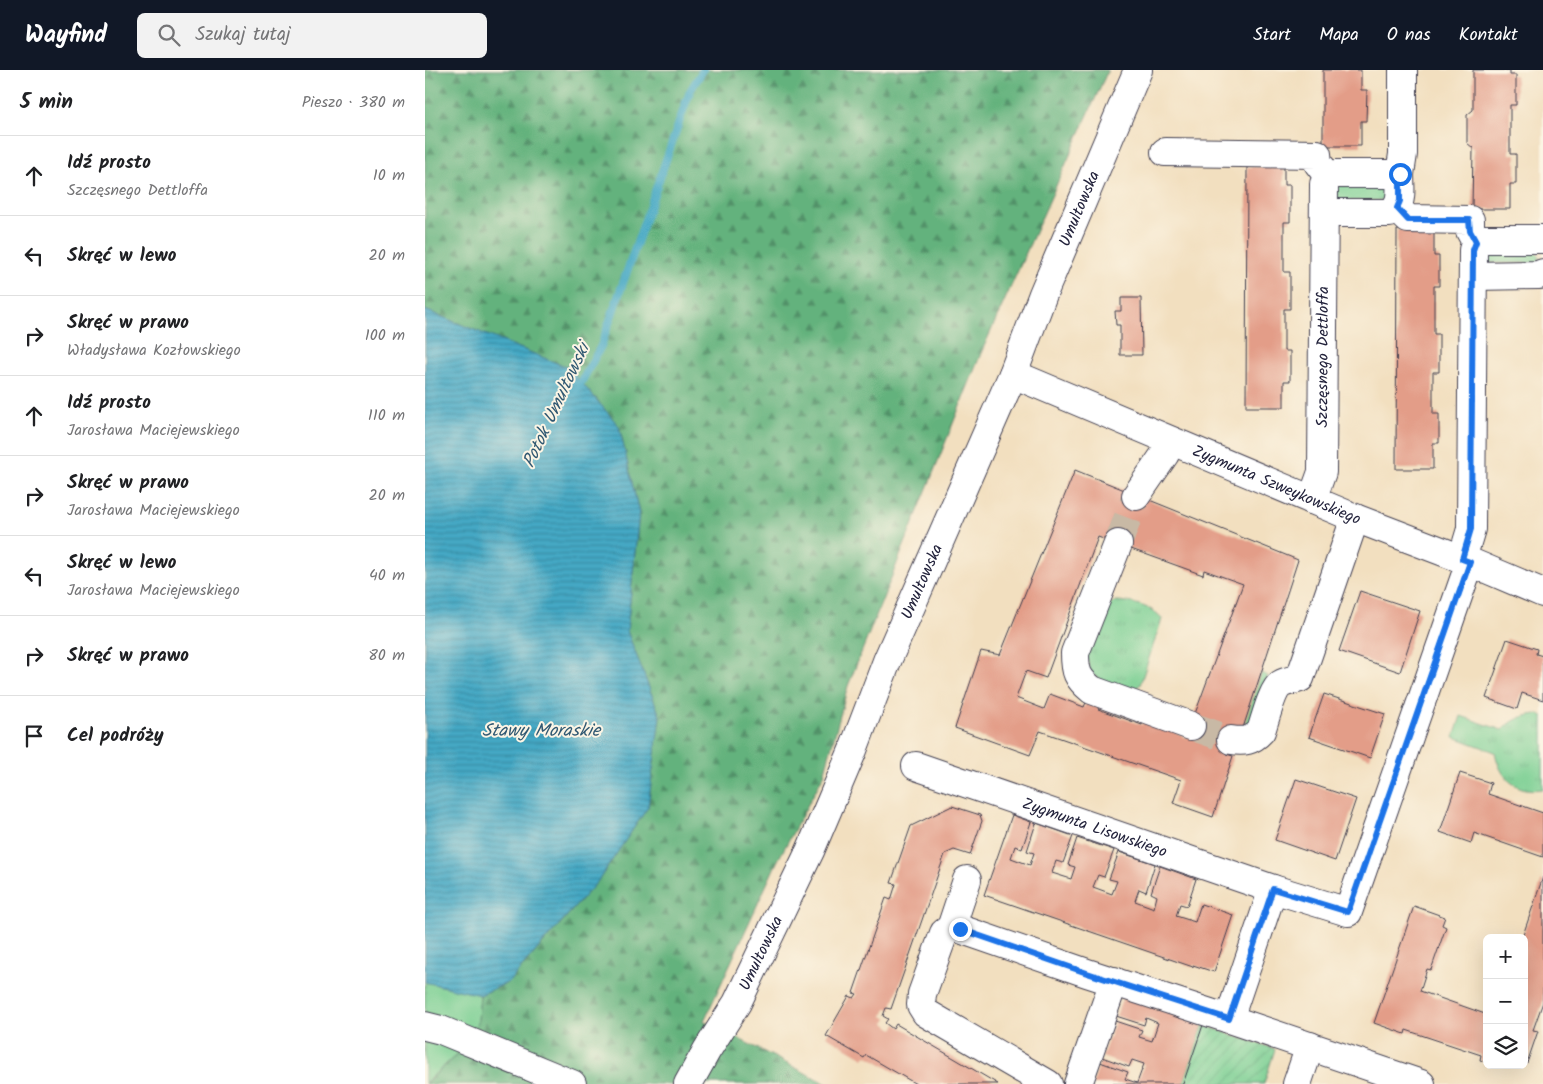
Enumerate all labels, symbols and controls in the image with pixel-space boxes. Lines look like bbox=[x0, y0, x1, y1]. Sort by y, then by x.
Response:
search box bbox=[137, 13, 487, 58]
text: Wayfind bbox=[25, 16, 107, 55]
text: Szukaj tutaj bbox=[195, 20, 291, 50]
icon: search bbox=[155, 21, 183, 49]
text: Start bbox=[1253, 21, 1291, 50]
text: Mapa bbox=[1319, 21, 1359, 50]
text: O nas bbox=[1387, 21, 1431, 50]
text: Kontakt bbox=[1459, 21, 1518, 50]
text: 5 min bbox=[20, 86, 73, 119]
text: Pieszo · 380 m bbox=[302, 90, 405, 115]
text: Idź prosto bbox=[67, 148, 151, 178]
icon: ahead bbox=[20, 162, 48, 190]
text: 10 m bbox=[373, 163, 405, 188]
route start bbox=[1389, 163, 1412, 186]
street label: Umultowska bbox=[1052, 167, 1106, 250]
text: Szczęsnego Dettloffa bbox=[67, 178, 208, 203]
text: Skręć w lewo bbox=[67, 241, 176, 271]
icon: left bbox=[20, 242, 48, 270]
text: 20 m bbox=[369, 243, 405, 268]
street label: Szczęsnego Dettloffa bbox=[1310, 286, 1336, 427]
text: Skręć w prawo bbox=[67, 308, 189, 338]
icon: right bbox=[20, 322, 48, 350]
text: 100 m bbox=[365, 323, 405, 348]
water label: Potok Umultowski bbox=[515, 336, 600, 473]
text: Władysława Kozłowskiego bbox=[67, 338, 241, 363]
text: Idź prosto bbox=[67, 388, 151, 418]
icon: ahead bbox=[20, 402, 48, 430]
text: 110 m bbox=[368, 403, 405, 428]
text: Jarosława Maciejewskiego bbox=[67, 418, 240, 443]
street label: Zygmunta Szweykowskiego bbox=[1188, 438, 1365, 532]
text: Skręć w prawo bbox=[67, 468, 189, 498]
icon: right bbox=[20, 482, 48, 510]
text: 20 m bbox=[369, 483, 405, 508]
text: Jarosława Maciejewskiego bbox=[67, 498, 240, 523]
street label: Umultowska bbox=[894, 540, 949, 623]
text: Skręć w lewo bbox=[67, 548, 176, 578]
icon: left bbox=[20, 562, 48, 590]
text: 40 m bbox=[369, 563, 405, 588]
text: Jarosława Maciejewskiego bbox=[67, 578, 240, 603]
text: Skręć w prawo bbox=[67, 641, 189, 671]
icon: right bbox=[20, 642, 48, 670]
text: 80 m bbox=[368, 643, 405, 668]
water label: Stawy Moraskie bbox=[482, 717, 602, 746]
text: Cel podróży bbox=[67, 721, 164, 751]
icon: arrive bbox=[20, 722, 48, 750]
street label: Zygmunta Lisowskiego bbox=[1019, 791, 1171, 864]
street label: Umultowska bbox=[732, 912, 790, 995]
route end bbox=[949, 918, 972, 941]
map controls bbox=[1483, 934, 1528, 1069]
button: + bbox=[1483, 934, 1528, 979]
button: − bbox=[1483, 979, 1528, 1024]
button: layers bbox=[1483, 1024, 1528, 1069]

